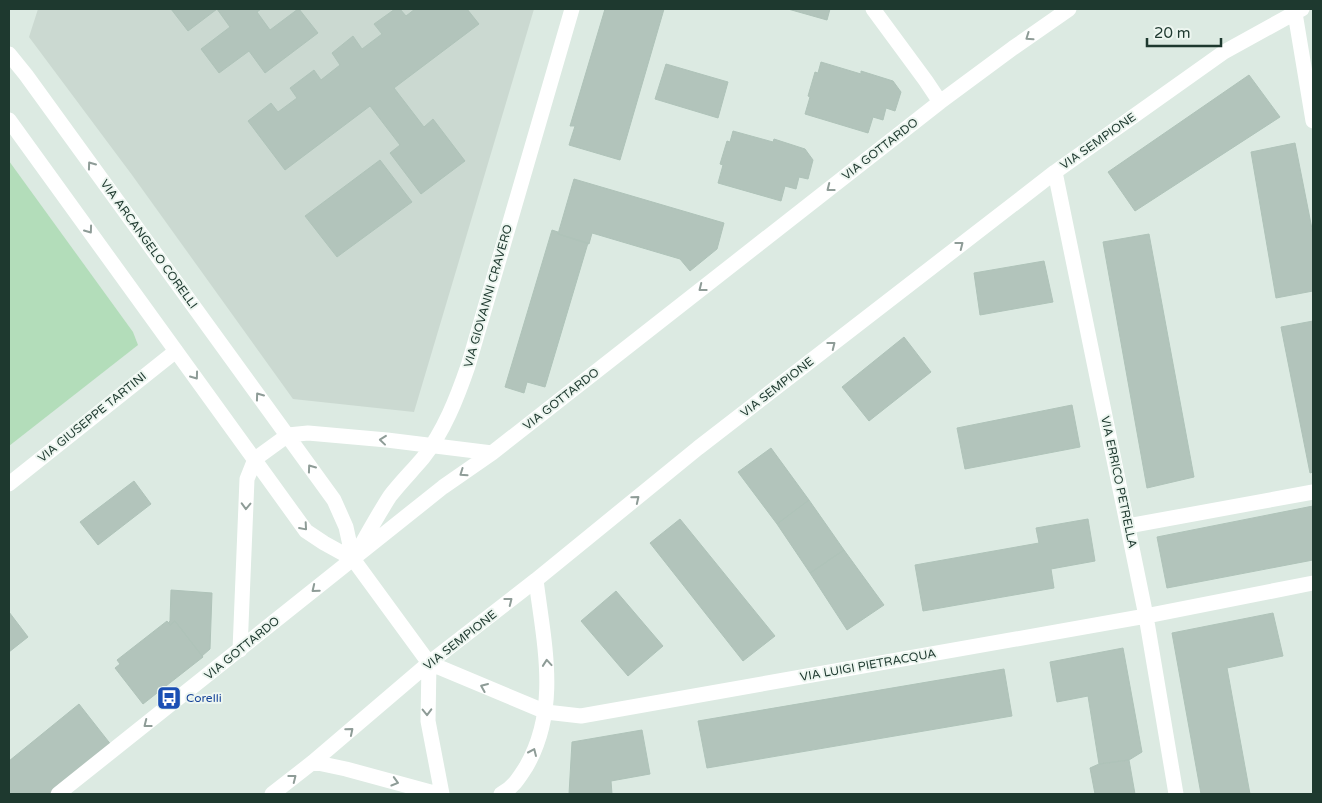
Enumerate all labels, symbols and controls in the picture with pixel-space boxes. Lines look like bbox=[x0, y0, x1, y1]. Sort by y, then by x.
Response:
scale bar bbox=[1147, 15, 1221, 47]
text: 20 m bbox=[1154, 24, 1191, 42]
one-way arrow bbox=[1025, 31, 1035, 40]
street label: VIA SEMPIONE bbox=[1058, 110, 1139, 172]
street label: VIA GOTTARDO bbox=[839, 115, 921, 183]
one-way arrow bbox=[89, 162, 97, 171]
street label: VIA ARCANGELO CORELLI bbox=[97, 177, 201, 311]
one-way arrow bbox=[827, 183, 836, 191]
street label: VIA GIOVANNI CRAVERO bbox=[461, 223, 515, 369]
one-way arrow bbox=[83, 224, 92, 234]
one-way arrow bbox=[954, 243, 963, 251]
one-way arrow bbox=[699, 283, 708, 291]
one-way arrow bbox=[826, 342, 835, 350]
street label: VIA SEMPIONE bbox=[738, 354, 817, 420]
street label: VIA GOTTARDO bbox=[520, 365, 602, 433]
street label: VIA GIUSEPPE TARTINI bbox=[35, 369, 149, 465]
one-way arrow bbox=[189, 370, 197, 379]
one-way arrow bbox=[256, 392, 265, 402]
street label: VIA ERRICO PETRELLA bbox=[1098, 415, 1140, 549]
one-way arrow bbox=[379, 435, 387, 446]
one-way arrow bbox=[308, 464, 317, 474]
one-way arrow bbox=[459, 467, 468, 477]
one-way arrow bbox=[630, 496, 639, 505]
one-way arrow bbox=[240, 502, 251, 510]
one-way arrow bbox=[299, 521, 308, 530]
one-way arrow bbox=[312, 584, 321, 592]
one-way arrow bbox=[503, 599, 512, 607]
street label: VIA SEMPIONE bbox=[421, 607, 500, 673]
street label: VIA GOTTARDO bbox=[202, 613, 283, 683]
street label: VIA LUIGI PIETRACQUA bbox=[799, 646, 937, 684]
one-way arrow bbox=[542, 659, 553, 667]
one-way arrow bbox=[481, 682, 489, 692]
bus stop icon: Corelli bbox=[156, 685, 182, 711]
place label: Corelli bbox=[186, 691, 222, 705]
one-way arrow bbox=[422, 708, 433, 716]
one-way arrow bbox=[144, 718, 153, 726]
one-way arrow bbox=[345, 727, 354, 736]
one-way arrow bbox=[526, 748, 537, 757]
one-way arrow bbox=[287, 776, 296, 784]
one-way arrow bbox=[390, 776, 399, 787]

